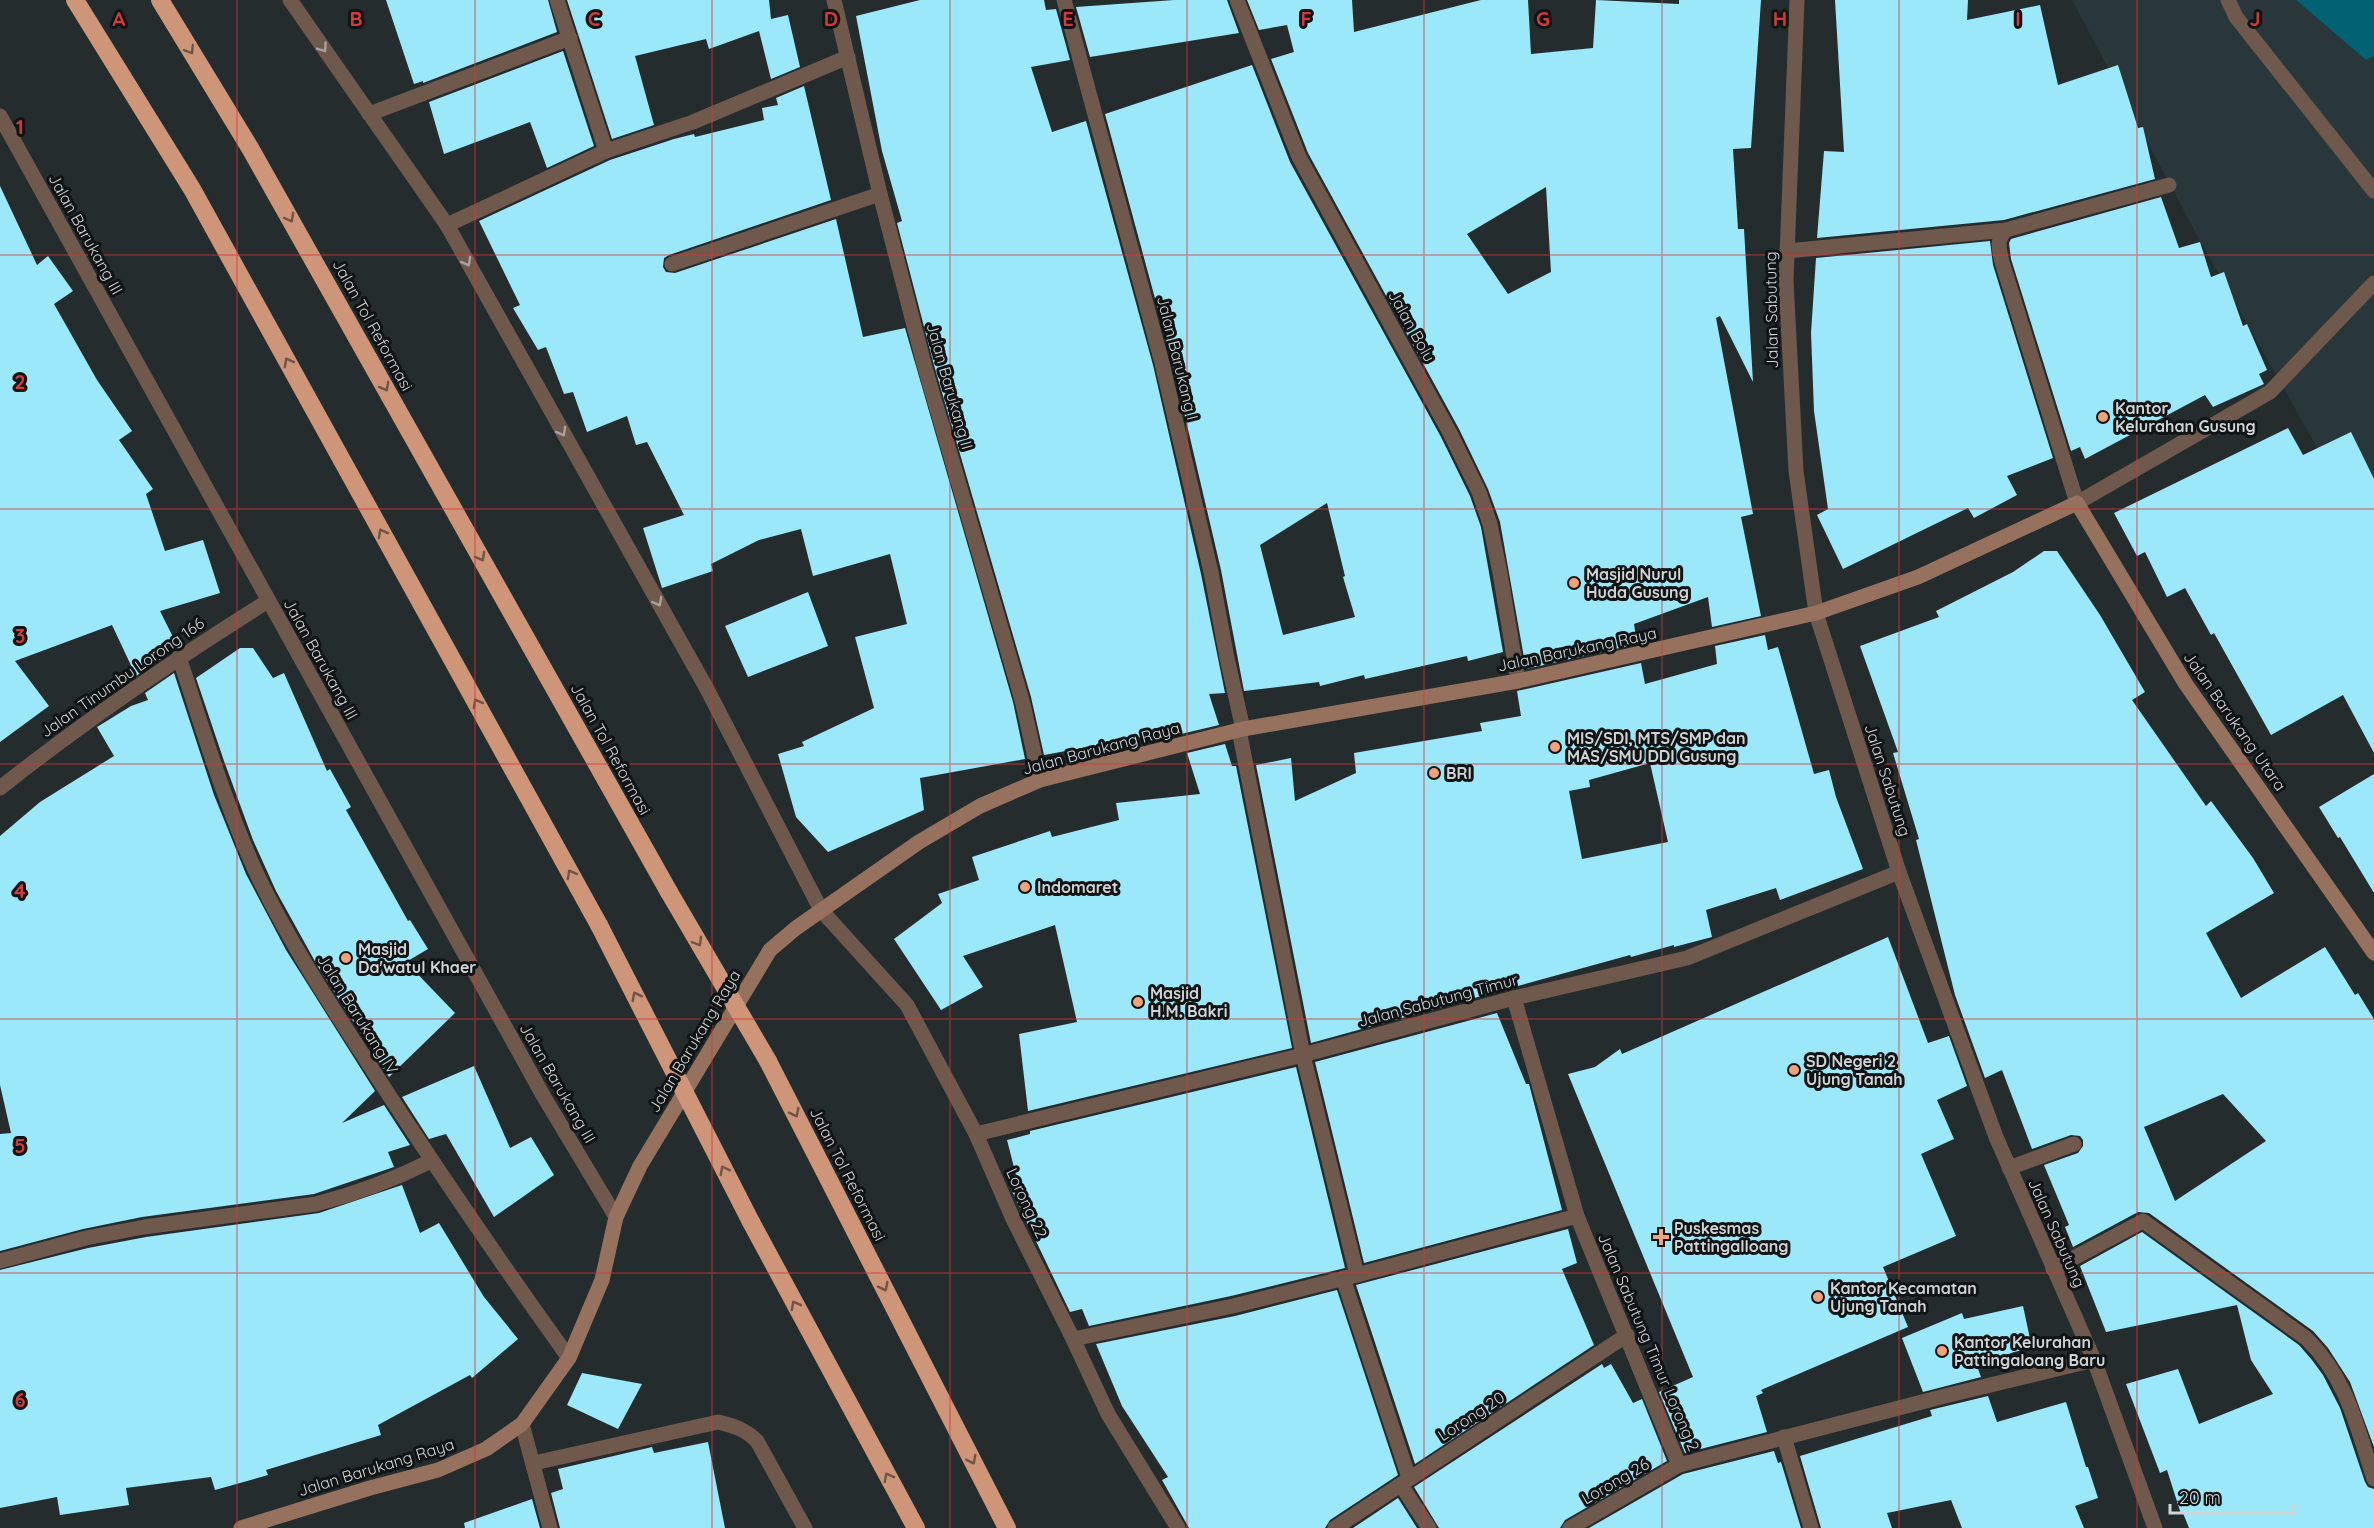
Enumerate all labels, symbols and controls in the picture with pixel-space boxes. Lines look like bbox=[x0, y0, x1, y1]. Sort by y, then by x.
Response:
text: A bbox=[113, 6, 126, 31]
text: B bbox=[349, 6, 363, 31]
text: C bbox=[588, 6, 601, 31]
text: D bbox=[824, 6, 838, 31]
text: E bbox=[1062, 6, 1074, 31]
text: F bbox=[1300, 6, 1312, 31]
text: G bbox=[1536, 6, 1550, 31]
text: H bbox=[1773, 6, 1787, 31]
text: I bbox=[2015, 6, 2021, 31]
text: J bbox=[2249, 6, 2261, 31]
one-way arrow bbox=[316, 41, 327, 52]
one-way arrow bbox=[183, 44, 195, 54]
text: 1 bbox=[16, 114, 24, 139]
street label: Jalan Barukang III bbox=[45, 170, 127, 298]
one-way arrow bbox=[283, 211, 294, 222]
street label: Jalan Sabutung bbox=[1760, 251, 1782, 369]
street label: Jalan Tol Reformasi bbox=[329, 256, 417, 394]
one-way arrow bbox=[460, 256, 471, 266]
street label: Jalan Bolu bbox=[1384, 287, 1440, 365]
street label: Jalan Barukang I bbox=[1153, 294, 1203, 422]
street label: Jalan Barukang II bbox=[922, 320, 978, 452]
one-way arrow bbox=[284, 358, 295, 368]
text: 2 bbox=[14, 369, 26, 394]
one-way arrow bbox=[378, 381, 389, 392]
place label: Kantor Kelurahan Gusung bbox=[2115, 398, 2256, 436]
marker: Kantor Kelurahan Gusung bbox=[2096, 410, 2110, 424]
one-way arrow bbox=[555, 426, 566, 436]
one-way arrow bbox=[378, 529, 389, 539]
one-way arrow bbox=[474, 551, 485, 562]
place label: Masjid Nurul Huda Gusung bbox=[1586, 564, 1689, 602]
marker: Masjid Nurul Huda Gusung bbox=[1567, 576, 1581, 590]
street label: Jalan Barukang III bbox=[280, 595, 362, 723]
one-way arrow bbox=[651, 596, 662, 606]
street label: Jalan Tinumbu Lorong 166 bbox=[36, 613, 208, 741]
street label: Jalan Barukang Raya bbox=[1496, 622, 1658, 676]
text: 3 bbox=[15, 623, 25, 648]
street label: Jalan Barukang Utara bbox=[2179, 648, 2291, 794]
street label: Jalan Tol Reformasi bbox=[567, 680, 655, 818]
one-way arrow bbox=[472, 699, 484, 710]
street label: Jalan Barukang Raya bbox=[1020, 717, 1182, 779]
street label: Jalan Sabutung bbox=[1860, 721, 1916, 839]
place label: MIS/SDI, MTS/SMP dan MAS/SMU DDI Gusung bbox=[1567, 728, 1746, 766]
marker: MIS/SDI, MTS/SMP dan MAS/SMU DDI Gusung bbox=[1548, 740, 1562, 754]
place label: BRI bbox=[1446, 763, 1472, 783]
marker: BRI bbox=[1427, 766, 1441, 780]
one-way arrow bbox=[567, 870, 578, 880]
place label: Indomaret bbox=[1037, 877, 1118, 897]
text: 4 bbox=[14, 878, 26, 903]
marker: Indomaret bbox=[1018, 880, 1032, 894]
one-way arrow bbox=[691, 936, 703, 946]
place label: Masjid Da'watul Khaer bbox=[358, 939, 476, 977]
street label: Jalan Barukang IV bbox=[313, 950, 403, 1078]
marker: Masjid Da'watul Khaer bbox=[339, 951, 353, 965]
street label: Jalan Barukang Raya bbox=[644, 966, 744, 1116]
street label: Jalan Sabutung Timur bbox=[1356, 969, 1520, 1031]
place label: Masjid H.M. Bakri bbox=[1150, 983, 1227, 1021]
one-way arrow bbox=[631, 992, 643, 1003]
marker: Masjid H.M. Bakri bbox=[1131, 995, 1145, 1009]
street label: Jalan Barukang III bbox=[516, 1020, 600, 1146]
place label: SD Negeri 2 Ujung Tanah bbox=[1806, 1051, 1903, 1089]
marker: SD Negeri 2 Ujung Tanah bbox=[1787, 1063, 1801, 1077]
street label: Jalan Tol Reformasi bbox=[806, 1104, 890, 1244]
one-way arrow bbox=[788, 1107, 799, 1118]
text: 5 bbox=[14, 1133, 26, 1158]
street label: Lorong 22 bbox=[1002, 1165, 1052, 1241]
one-way arrow bbox=[720, 1166, 731, 1177]
street label: Jalan Sabutung bbox=[2024, 1175, 2090, 1291]
place label: Puskesmas Pattingalloang bbox=[1674, 1218, 1788, 1256]
marker: Puskesmas Pattingalloang bbox=[1652, 1228, 1670, 1246]
street label: Jalan Sabutung Timur Lorong 2 bbox=[1594, 1230, 1704, 1454]
place label: Kantor Kecamatan Ujung Tanah bbox=[1830, 1278, 1977, 1316]
one-way arrow bbox=[877, 1281, 888, 1291]
marker: Kantor Kecamatan Ujung Tanah bbox=[1811, 1290, 1825, 1304]
one-way arrow bbox=[791, 1301, 802, 1311]
place label: Kantor Kelurahan Pattingaloang Baru bbox=[1954, 1332, 2105, 1370]
marker: Kantor Kelurahan Pattingaloang Baru bbox=[1935, 1344, 1949, 1358]
text: 6 bbox=[14, 1387, 26, 1412]
street label: Lorong 20 bbox=[1434, 1387, 1508, 1445]
street label: Jalan Barukang Raya bbox=[295, 1434, 457, 1500]
street label: Lorong 26 bbox=[1578, 1453, 1653, 1508]
one-way arrow bbox=[965, 1454, 977, 1465]
one-way arrow bbox=[884, 1472, 895, 1483]
scale bar bbox=[2170, 1477, 2294, 1515]
text: 20 m bbox=[2179, 1486, 2221, 1509]

